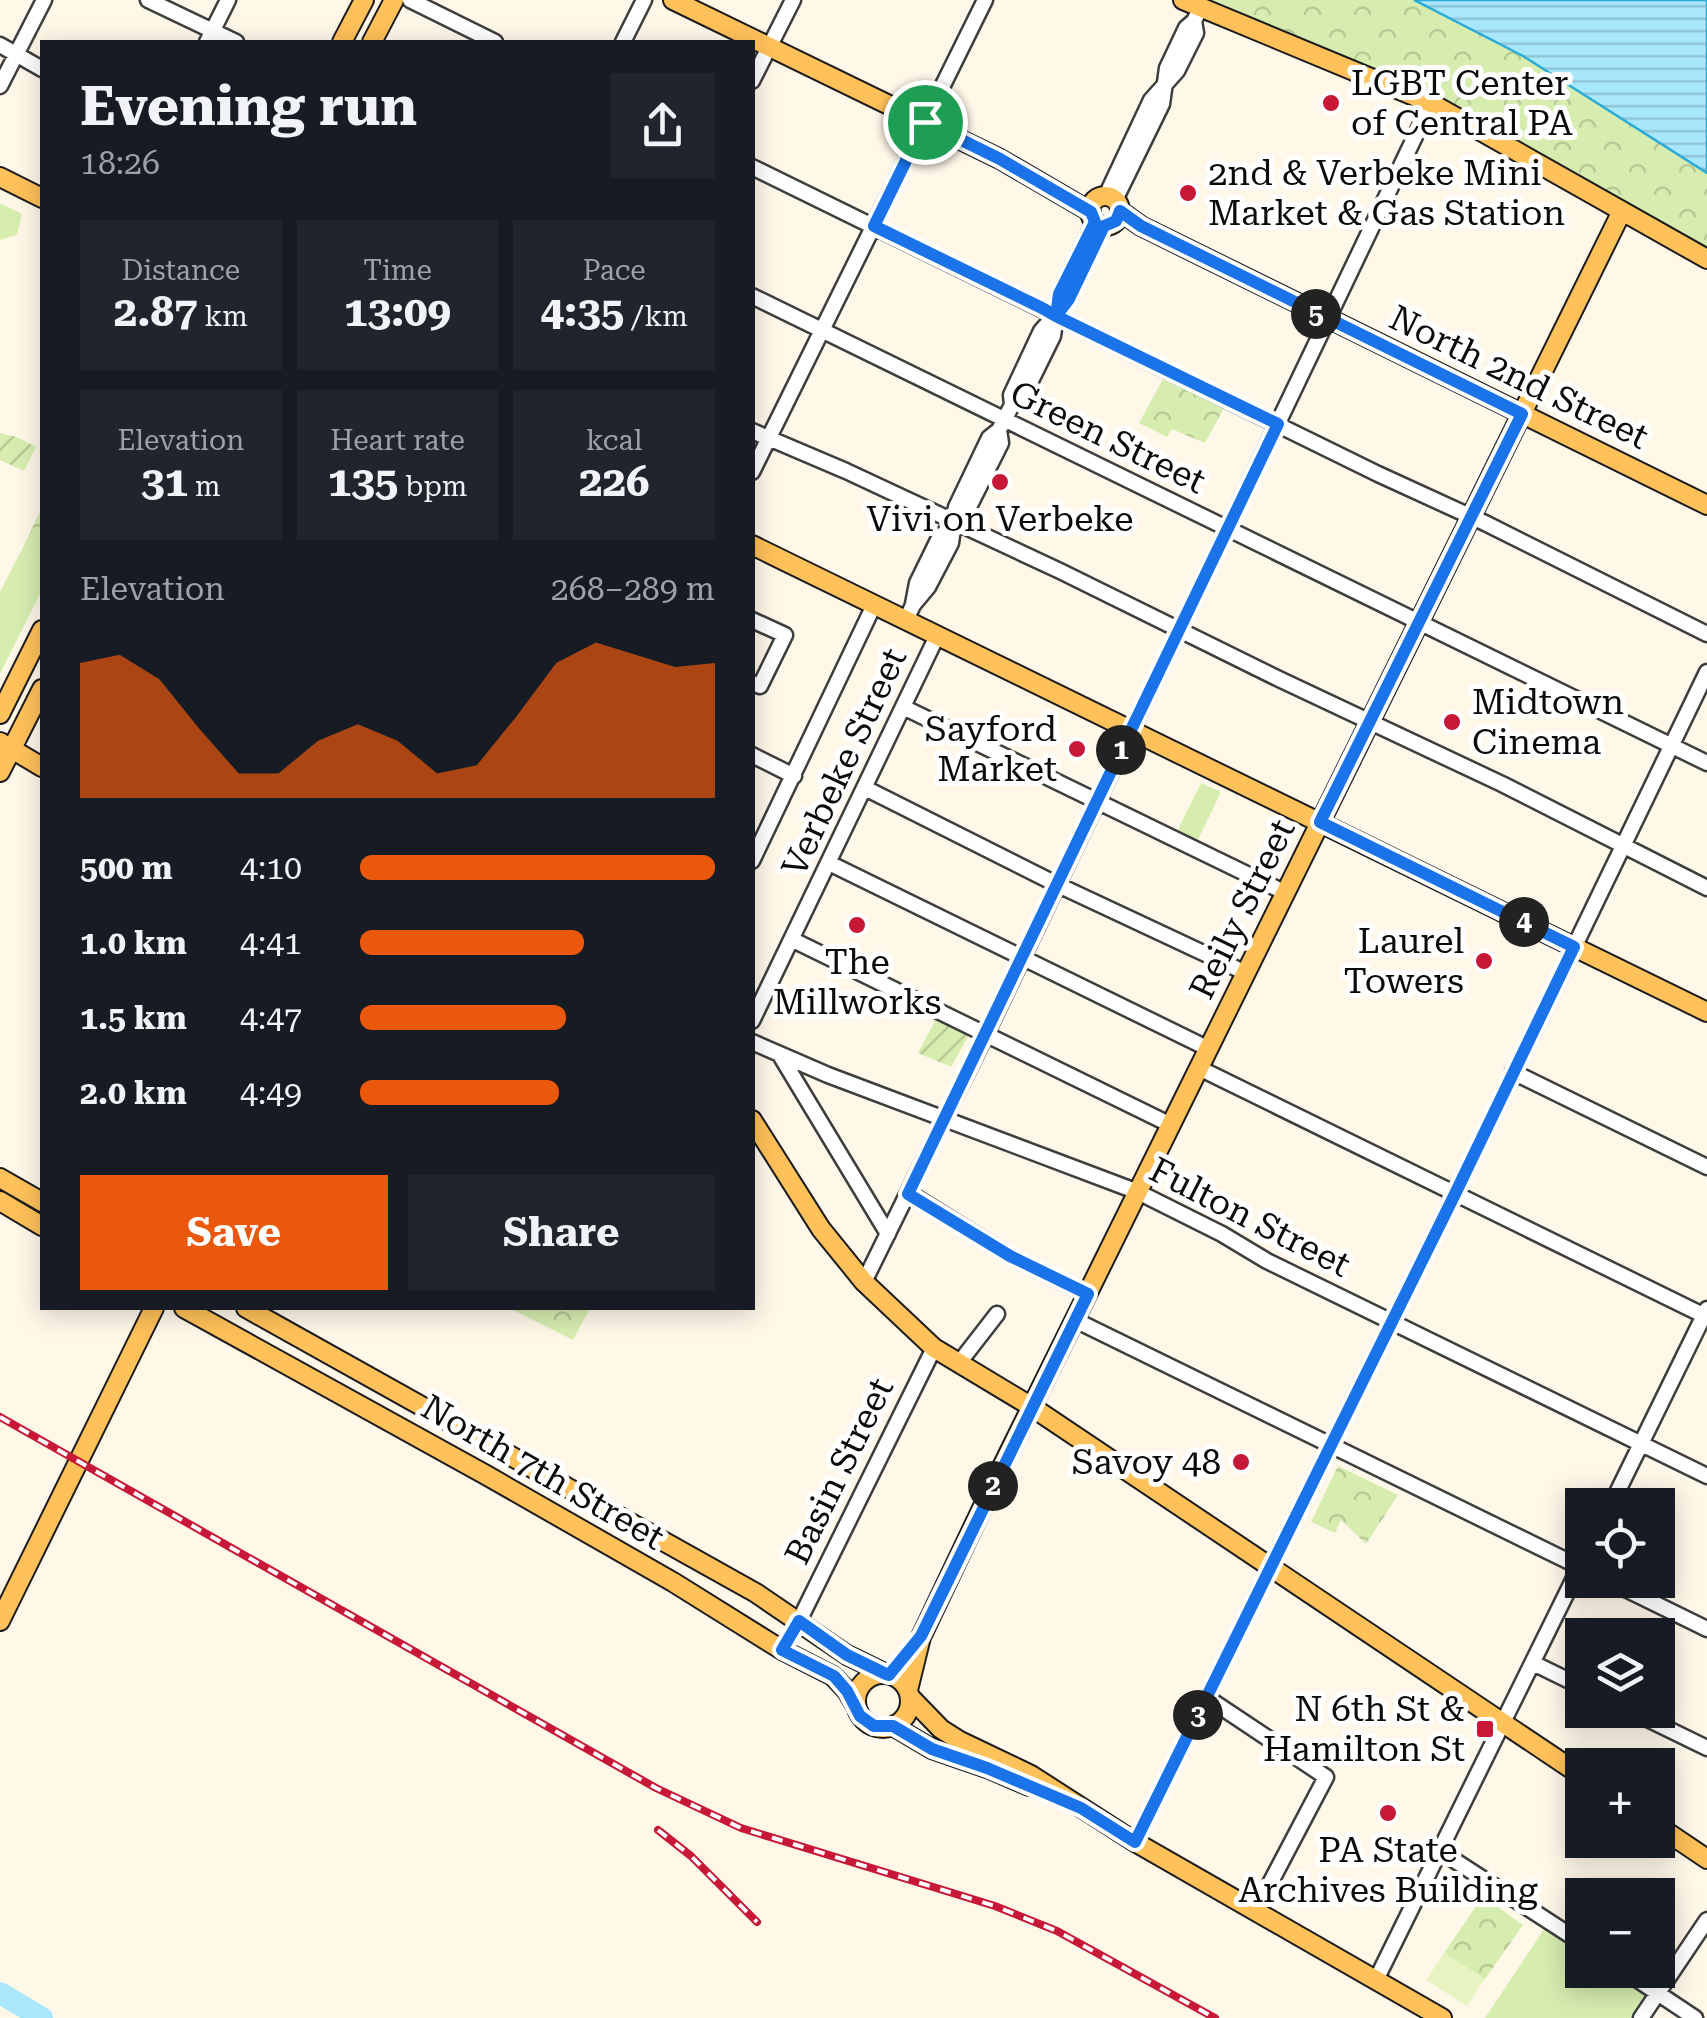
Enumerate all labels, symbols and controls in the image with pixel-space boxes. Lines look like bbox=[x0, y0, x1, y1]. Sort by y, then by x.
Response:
place label: LGBT Center of Central PA bbox=[1351, 63, 1573, 144]
button: share bbox=[610, 73, 715, 178]
text: Evening run bbox=[80, 74, 417, 138]
pin bbox=[883, 80, 968, 165]
marker: LGBT Center of Central PA bbox=[1320, 92, 1342, 114]
icon: arrive bbox=[898, 95, 953, 150]
text: 18:26 bbox=[80, 144, 160, 182]
place label: 2nd & Verbeke Mini Market & Gas Station bbox=[1208, 153, 1565, 234]
marker: 2nd & Verbeke Mini Market & Gas Station bbox=[1177, 182, 1199, 204]
text: Distance bbox=[122, 254, 240, 287]
text: Time bbox=[363, 254, 432, 287]
text: Pace bbox=[583, 254, 646, 287]
text: 2.87 bbox=[114, 287, 198, 336]
text: 13:09 bbox=[344, 287, 451, 336]
text: 4:35 bbox=[541, 287, 624, 336]
pin: 5 bbox=[1291, 289, 1341, 339]
text: 5 bbox=[1308, 297, 1324, 330]
street label: North 2nd Street bbox=[1383, 297, 1655, 458]
text: km bbox=[198, 300, 248, 333]
text: /km bbox=[624, 300, 688, 333]
street label: Green Street bbox=[1004, 373, 1212, 502]
text: Elevation bbox=[117, 424, 244, 457]
text: Heart rate bbox=[330, 424, 465, 457]
text: kcal bbox=[586, 424, 642, 457]
text: 31 bbox=[141, 457, 188, 506]
text: 135 bbox=[328, 457, 398, 506]
text: 226 bbox=[579, 457, 649, 506]
text: m bbox=[188, 470, 221, 503]
text: bpm bbox=[398, 470, 467, 503]
marker: Vivi on Verbeke bbox=[989, 471, 1011, 493]
place label: Vivi on Verbeke bbox=[867, 499, 1133, 540]
text: Elevation bbox=[80, 570, 225, 608]
text: 268–289 m bbox=[551, 570, 715, 608]
street label: Verbeke Street bbox=[774, 642, 915, 883]
place label: Midtown Cinema bbox=[1472, 682, 1624, 763]
place label: Sayford Market bbox=[925, 709, 1057, 790]
marker: Midtown Cinema bbox=[1441, 711, 1463, 733]
pin: 1 bbox=[1096, 725, 1146, 775]
text: 1 bbox=[1113, 733, 1129, 766]
marker: Sayford Market bbox=[1066, 738, 1088, 760]
street label: Reily Street bbox=[1181, 813, 1304, 1006]
text: 500 m bbox=[80, 849, 173, 887]
text: 4:10 bbox=[240, 849, 302, 887]
pin: 4 bbox=[1499, 897, 1549, 947]
text: 4 bbox=[1516, 905, 1532, 938]
marker: The Millworks bbox=[846, 914, 868, 936]
place label: Laurel Towers bbox=[1344, 921, 1464, 1002]
text: 1.0 km bbox=[80, 924, 187, 962]
text: 4:41 bbox=[240, 924, 302, 962]
place label: The Millworks bbox=[773, 942, 941, 1023]
marker: Laurel Towers bbox=[1473, 950, 1495, 972]
text: 1.5 km bbox=[80, 999, 187, 1037]
text: 4:47 bbox=[240, 999, 302, 1037]
text: 2.0 km bbox=[80, 1074, 187, 1112]
text: 4:49 bbox=[240, 1074, 302, 1112]
street label: Fulton Street bbox=[1143, 1149, 1357, 1286]
button: Save bbox=[80, 1175, 388, 1290]
button: Share bbox=[408, 1175, 715, 1290]
street label: Basin Street bbox=[777, 1372, 902, 1571]
street label: North 7th Street bbox=[414, 1386, 671, 1558]
place label: Savoy 48 bbox=[1072, 1442, 1221, 1483]
marker: Savoy 48 bbox=[1230, 1451, 1252, 1473]
pin: 2 bbox=[968, 1461, 1018, 1511]
text: 2 bbox=[985, 1469, 1001, 1502]
map controls bbox=[1565, 1488, 1675, 1988]
button: locate bbox=[1565, 1488, 1675, 1598]
button: layers bbox=[1565, 1618, 1675, 1728]
place label: N 6th St & Hamilton St bbox=[1263, 1689, 1465, 1770]
pin: 3 bbox=[1173, 1690, 1223, 1740]
text: 3 bbox=[1190, 1698, 1206, 1731]
marker: N 6th St & Hamilton St bbox=[1474, 1718, 1496, 1740]
button: + bbox=[1565, 1748, 1675, 1858]
marker: PA State Archives Building bbox=[1377, 1802, 1399, 1824]
place label: PA State Archives Building bbox=[1238, 1830, 1538, 1911]
button: − bbox=[1565, 1878, 1675, 1988]

